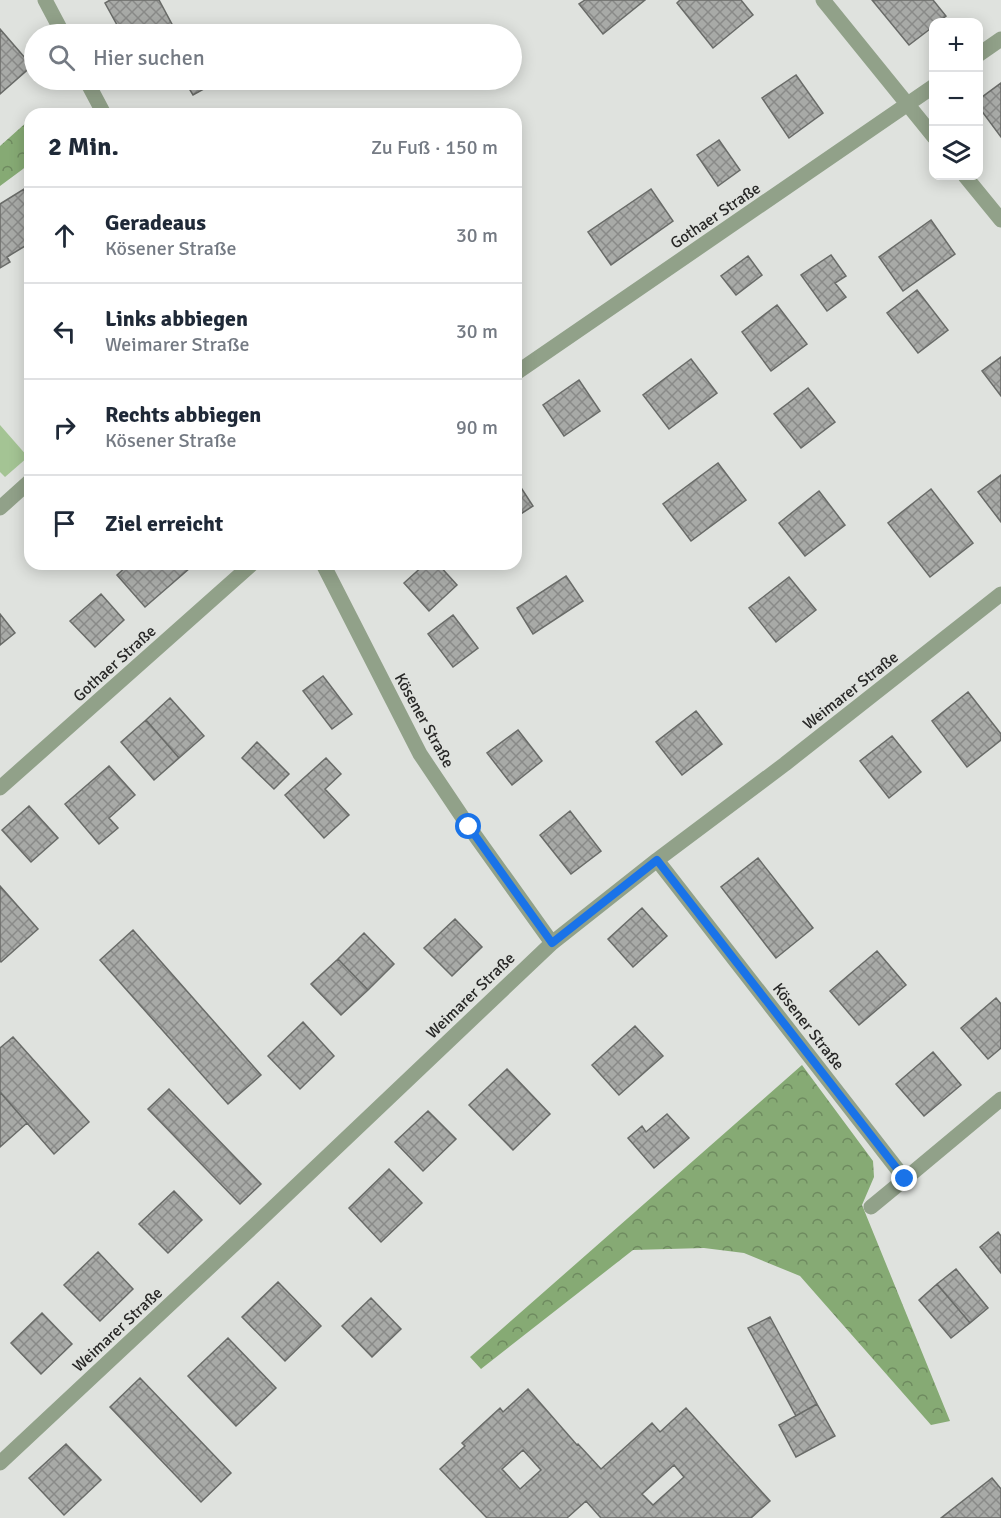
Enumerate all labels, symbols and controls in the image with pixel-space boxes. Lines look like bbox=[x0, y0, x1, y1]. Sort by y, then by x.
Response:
map controls bbox=[929, 18, 983, 180]
button: + bbox=[929, 18, 983, 72]
search box bbox=[24, 24, 522, 90]
icon: search bbox=[45, 41, 78, 74]
text: Hier suchen bbox=[93, 44, 205, 71]
button: − bbox=[929, 72, 983, 126]
button: layers bbox=[929, 126, 983, 180]
text: 2 Min. bbox=[48, 131, 119, 163]
text: Zu Fuß · 150 m bbox=[371, 135, 498, 160]
street label: Gothaer Straße bbox=[667, 178, 765, 253]
text: Geradeaus bbox=[105, 209, 206, 236]
icon: ahead bbox=[48, 219, 81, 252]
text: 30 m bbox=[456, 223, 498, 248]
text: Kösener Straße bbox=[105, 236, 236, 261]
text: Links abbiegen bbox=[105, 305, 248, 332]
icon: left bbox=[48, 315, 81, 348]
text: 30 m bbox=[456, 319, 498, 344]
text: Weimarer Straße bbox=[105, 332, 250, 357]
text: Rechts abbiegen bbox=[105, 401, 261, 428]
icon: right bbox=[48, 411, 81, 444]
text: 90 m bbox=[456, 415, 498, 440]
text: Kösener Straße bbox=[105, 428, 236, 453]
icon: arrive bbox=[48, 507, 81, 540]
text: Ziel erreicht bbox=[105, 510, 223, 537]
street label: Gothaer Straße bbox=[69, 621, 160, 706]
street label: Weimarer Straße bbox=[799, 647, 902, 734]
street label: Kösener Straße bbox=[390, 670, 458, 771]
route start bbox=[455, 813, 481, 839]
street label: Weimarer Straße bbox=[422, 948, 519, 1043]
street label: Kösener Straße bbox=[768, 979, 848, 1074]
route end bbox=[891, 1165, 917, 1191]
street label: Weimarer Straße bbox=[69, 1283, 167, 1376]

